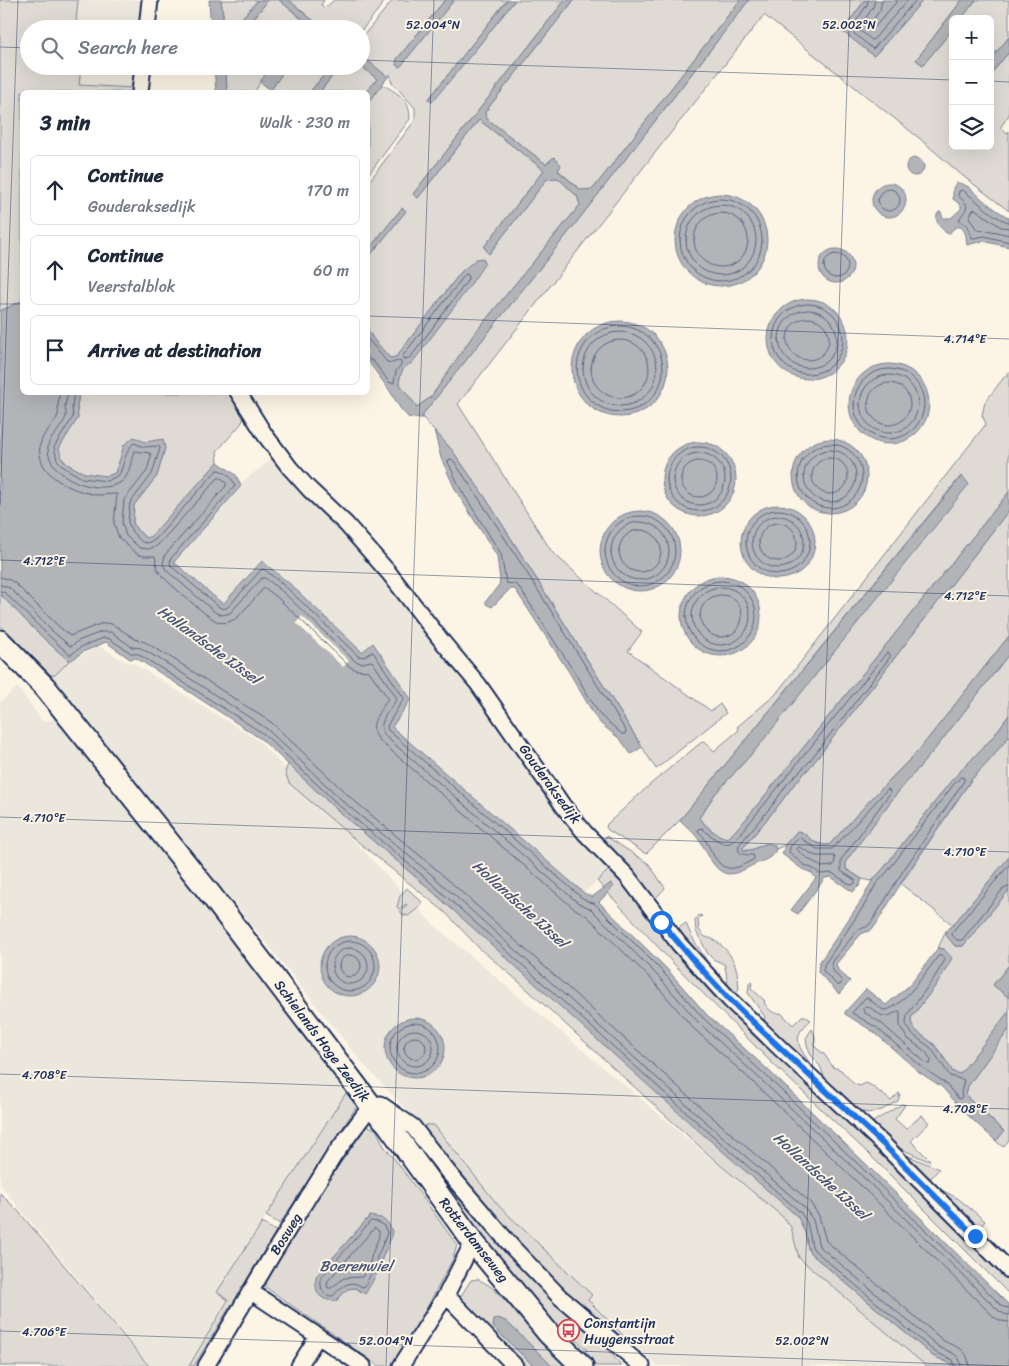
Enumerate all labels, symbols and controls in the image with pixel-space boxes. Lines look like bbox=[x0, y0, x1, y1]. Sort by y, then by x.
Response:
text: 52.004°N bbox=[406, 14, 461, 36]
text: 52.002°N bbox=[822, 14, 876, 36]
map controls bbox=[949, 15, 994, 150]
button: + bbox=[949, 15, 994, 60]
search box bbox=[20, 20, 370, 75]
text: Search here bbox=[78, 31, 178, 64]
icon: search bbox=[38, 34, 66, 62]
button: − bbox=[949, 60, 994, 105]
text: 3 min bbox=[40, 104, 90, 142]
button: layers bbox=[949, 105, 994, 150]
text: Walk · 230 m bbox=[259, 108, 350, 137]
text: Continue bbox=[88, 159, 164, 192]
icon: ahead bbox=[41, 176, 69, 204]
text: 170 m bbox=[306, 176, 349, 205]
text: Gouderaksedijk bbox=[88, 192, 196, 221]
text: Continue bbox=[88, 239, 164, 272]
icon: ahead bbox=[41, 256, 69, 284]
text: 60 m bbox=[313, 256, 349, 285]
text: Veerstalblok bbox=[88, 272, 175, 301]
text: 4.714°E bbox=[944, 328, 988, 350]
text: Arrive at destination bbox=[88, 334, 261, 367]
icon: arrive bbox=[41, 336, 69, 364]
text: 4.712°E bbox=[23, 550, 66, 572]
text: 4.712°E bbox=[944, 585, 987, 607]
water label: Hollandsche IJssel bbox=[152, 599, 269, 693]
street label: Gouderaksedijk bbox=[512, 739, 588, 830]
text: 4.710°E bbox=[23, 807, 67, 829]
text: 4.710°E bbox=[944, 841, 988, 863]
water label: Hollandsche IJssel bbox=[466, 854, 577, 957]
route start bbox=[650, 911, 673, 934]
street label: Schielands Hoge Zeedijk bbox=[267, 974, 377, 1108]
text: 4.708°E bbox=[22, 1064, 68, 1086]
text: 4.708°E bbox=[943, 1098, 989, 1120]
water label: Hollandsche IJssel bbox=[767, 1126, 878, 1229]
street label: Rotterdamseweg bbox=[432, 1192, 516, 1288]
street label: Bosweg bbox=[263, 1208, 309, 1260]
route end bbox=[964, 1225, 987, 1248]
water label: Boerenwiel bbox=[320, 1253, 396, 1279]
place label: Constantijn Huygensstraat bbox=[584, 1311, 675, 1352]
bus stop icon: Constantijn Huygensstraat bbox=[556, 1319, 580, 1343]
text: 4.706°E bbox=[22, 1321, 67, 1343]
text: 52.004°N bbox=[359, 1330, 414, 1352]
text: 52.002°N bbox=[775, 1330, 829, 1352]

